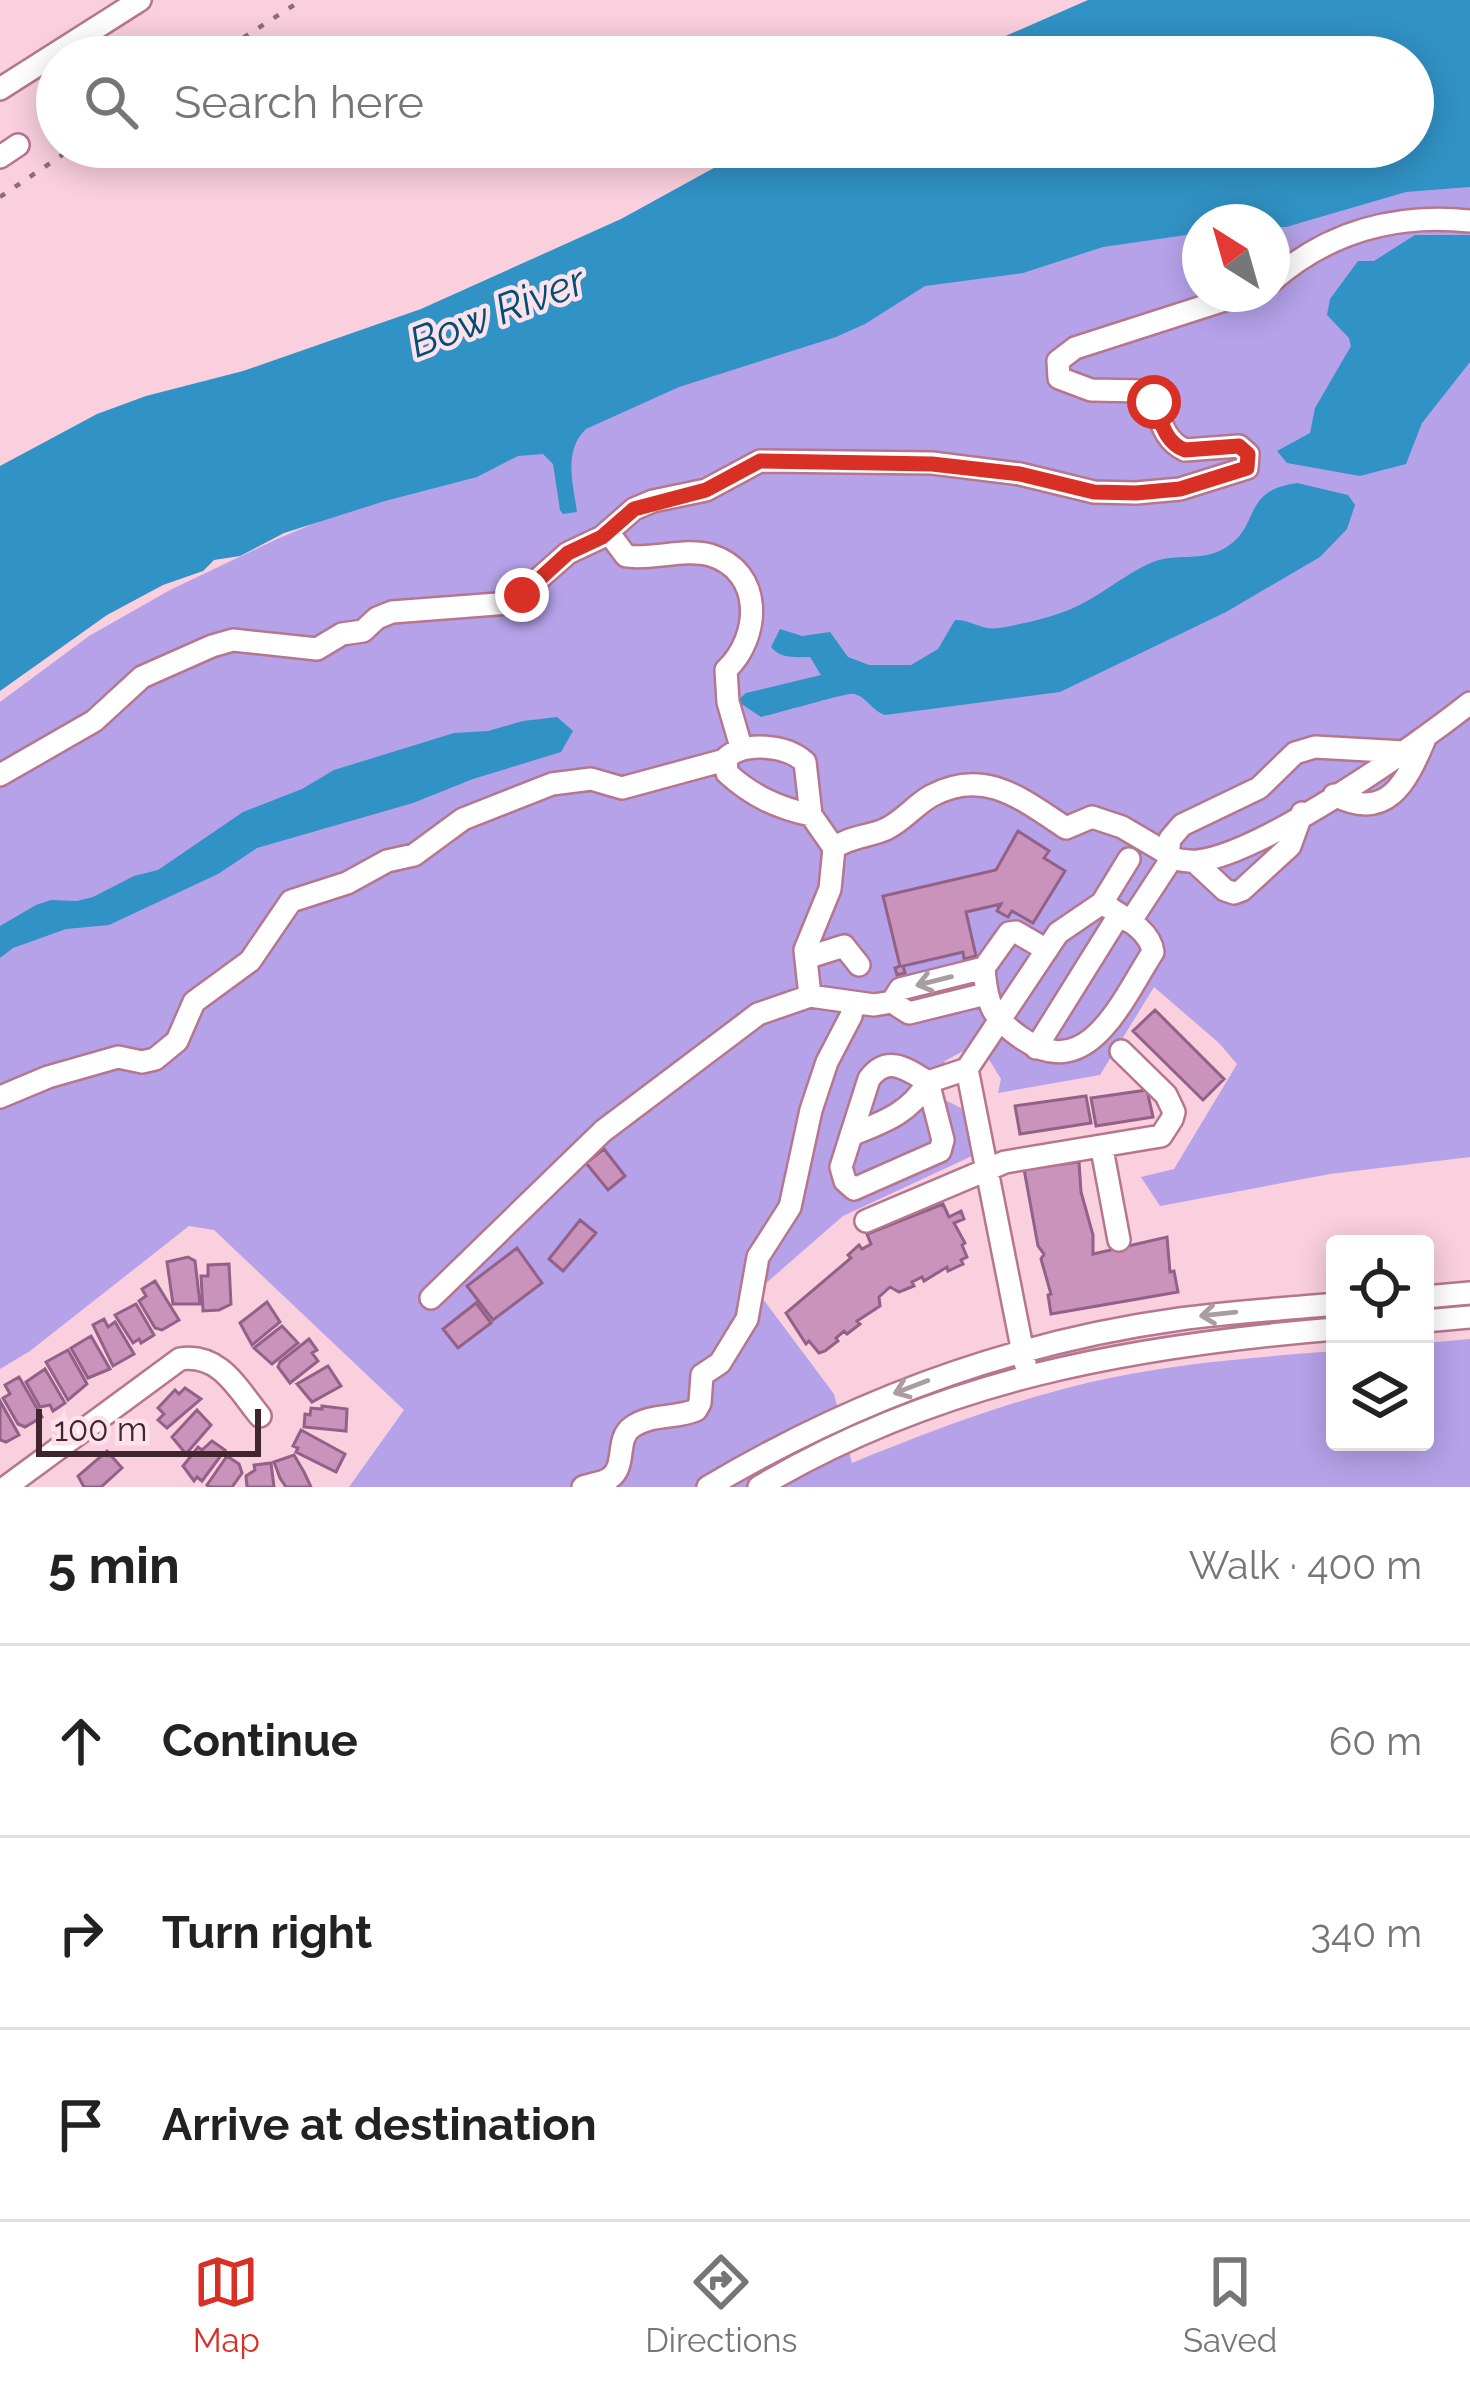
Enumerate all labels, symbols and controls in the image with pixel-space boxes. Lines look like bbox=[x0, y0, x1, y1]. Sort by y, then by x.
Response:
search box bbox=[36, 36, 1434, 168]
icon: search bbox=[78, 69, 144, 135]
text: Search here bbox=[174, 76, 424, 129]
north arrow bbox=[1182, 204, 1290, 312]
water label: Bow River bbox=[403, 255, 593, 367]
route start bbox=[1127, 375, 1181, 429]
route end bbox=[495, 568, 549, 622]
one-way arrow bbox=[915, 971, 953, 993]
map controls bbox=[1326, 1235, 1434, 1451]
button: locate bbox=[1326, 1235, 1434, 1343]
one-way arrow bbox=[1200, 1304, 1239, 1326]
button: layers bbox=[1326, 1343, 1434, 1451]
one-way arrow bbox=[894, 1378, 931, 1400]
scale bar bbox=[36, 1403, 261, 1456]
text: 100 m bbox=[54, 1410, 147, 1449]
text: 5 min bbox=[48, 1535, 180, 1595]
text: Walk · 400 m bbox=[1189, 1542, 1422, 1588]
icon: ahead bbox=[48, 1708, 114, 1774]
text: Continue bbox=[162, 1714, 358, 1767]
text: 60 m bbox=[1329, 1718, 1422, 1764]
icon: right bbox=[48, 1900, 114, 1966]
text: Turn right bbox=[162, 1906, 372, 1959]
text: 340 m bbox=[1310, 1910, 1422, 1956]
icon: arrive bbox=[48, 2092, 114, 2158]
text: Arrive at destination bbox=[162, 2098, 597, 2151]
tab: Map bbox=[193, 2249, 260, 2360]
tab: Directions bbox=[645, 2249, 798, 2360]
tab: Saved bbox=[1183, 2249, 1277, 2360]

